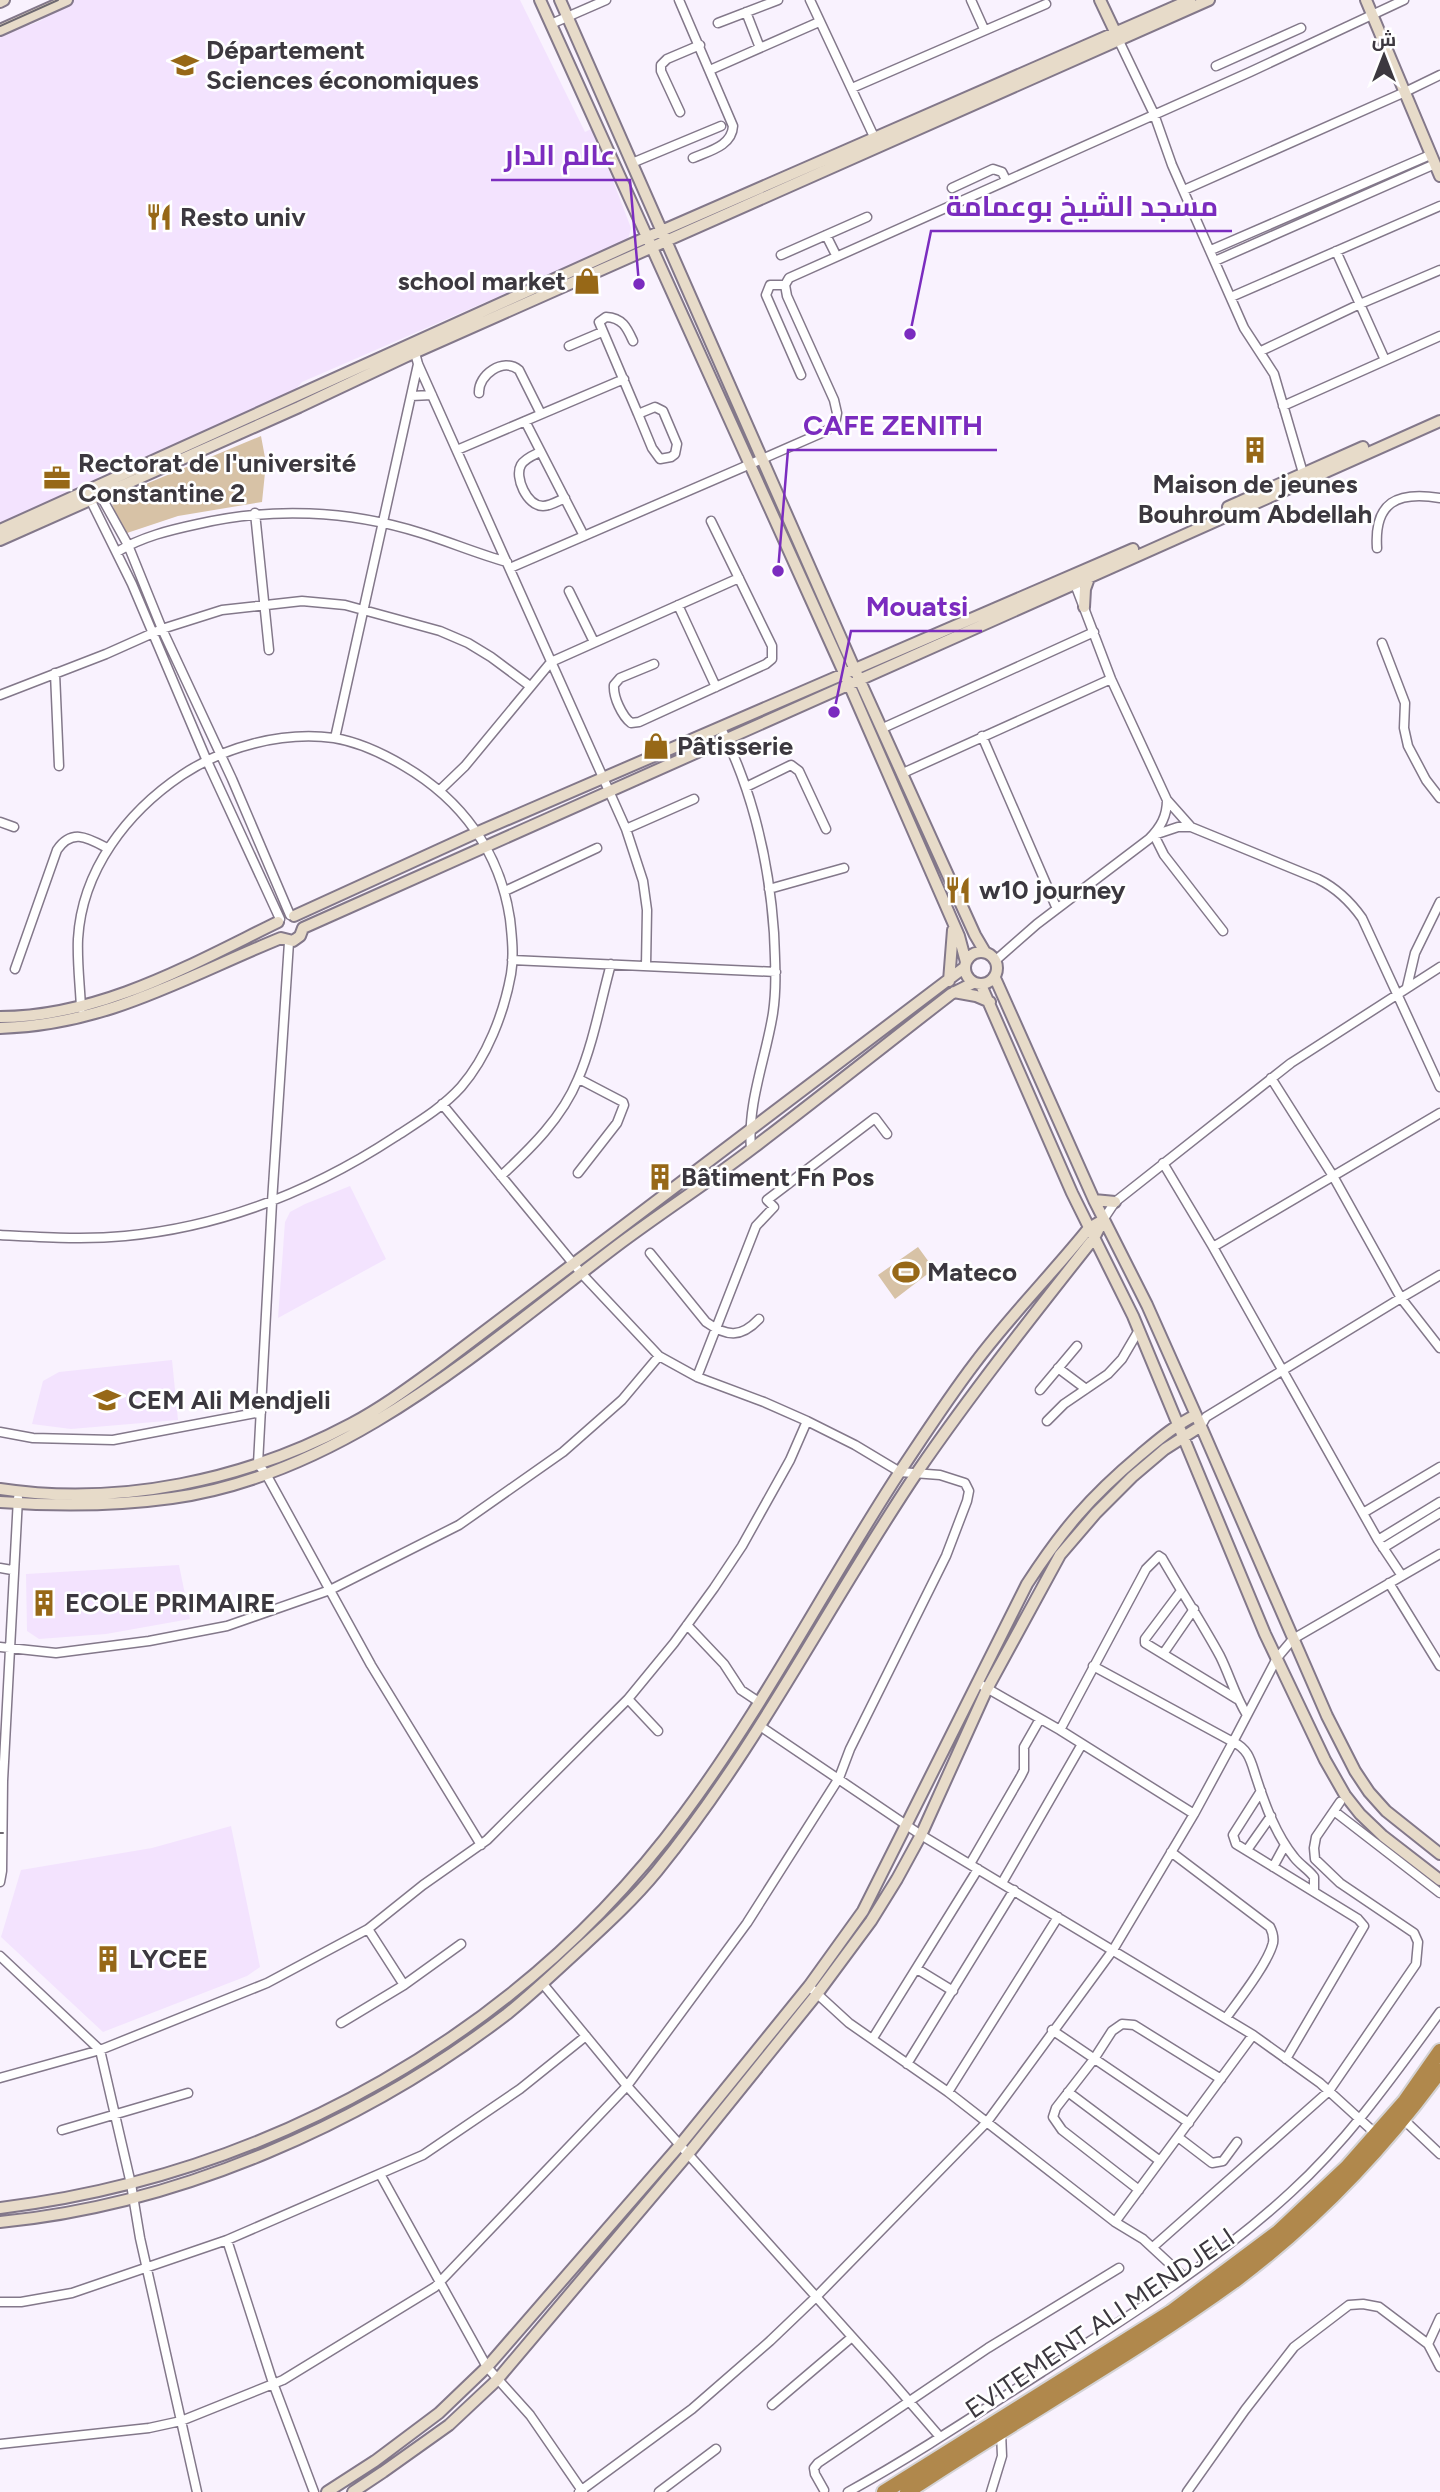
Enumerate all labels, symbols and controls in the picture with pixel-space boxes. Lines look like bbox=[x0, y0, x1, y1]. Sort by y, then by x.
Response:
north arrow bbox=[1349, 21, 1419, 91]
text: ش bbox=[1372, 28, 1396, 51]
place label: Département Sciences économiques bbox=[206, 34, 479, 96]
school or university icon: Département Sciences économiques bbox=[170, 50, 200, 80]
callout: عالم الدار bbox=[491, 131, 630, 180]
text: عالم الدار bbox=[503, 138, 616, 175]
callout: مسجد الشيخ بوعمامة bbox=[931, 182, 1232, 231]
text: مسجد الشيخ بوعمامة bbox=[946, 189, 1218, 225]
place label: Resto univ bbox=[180, 201, 306, 233]
restaurant icon: Resto univ bbox=[144, 202, 174, 232]
place label: school market bbox=[398, 265, 566, 297]
shop icon: school market bbox=[572, 266, 602, 296]
callout: CAFE ZENITH bbox=[788, 401, 997, 450]
text: CAFE ZENITH bbox=[803, 408, 983, 442]
building icon: Maison de jeunes Bouhroum Abdellah bbox=[1240, 435, 1270, 465]
place label: Rectorat de l'université Constantine 2 bbox=[78, 447, 356, 509]
office icon: Rectorat de l'université Constantine 2 bbox=[42, 463, 72, 493]
place label: Maison de jeunes Bouhroum Abdellah bbox=[1138, 468, 1372, 530]
callout: Mouatsi bbox=[851, 582, 982, 631]
text: Mouatsi bbox=[866, 589, 968, 623]
place label: Pâtisserie bbox=[677, 730, 793, 762]
shop icon: Pâtisserie bbox=[641, 731, 671, 761]
place label: w10 journey bbox=[979, 874, 1126, 906]
restaurant icon: w10 journey bbox=[943, 875, 973, 905]
place label: Bâtiment Fn Pos bbox=[681, 1161, 874, 1193]
building icon: Bâtiment Fn Pos bbox=[645, 1162, 675, 1192]
place label: Mateco bbox=[927, 1256, 1017, 1288]
sports icon: Mateco bbox=[891, 1257, 921, 1287]
place label: CEM Ali Mendjeli bbox=[128, 1384, 331, 1416]
school or university icon: CEM Ali Mendjeli bbox=[92, 1385, 122, 1415]
place label: ECOLE PRIMAIRE bbox=[65, 1587, 276, 1619]
building icon: ECOLE PRIMAIRE bbox=[29, 1588, 59, 1618]
place label: LYCEE bbox=[129, 1943, 208, 1975]
building icon: LYCEE bbox=[93, 1944, 123, 1974]
street label: EVITEMENT ALI MENDJELI bbox=[959, 2221, 1241, 2425]

